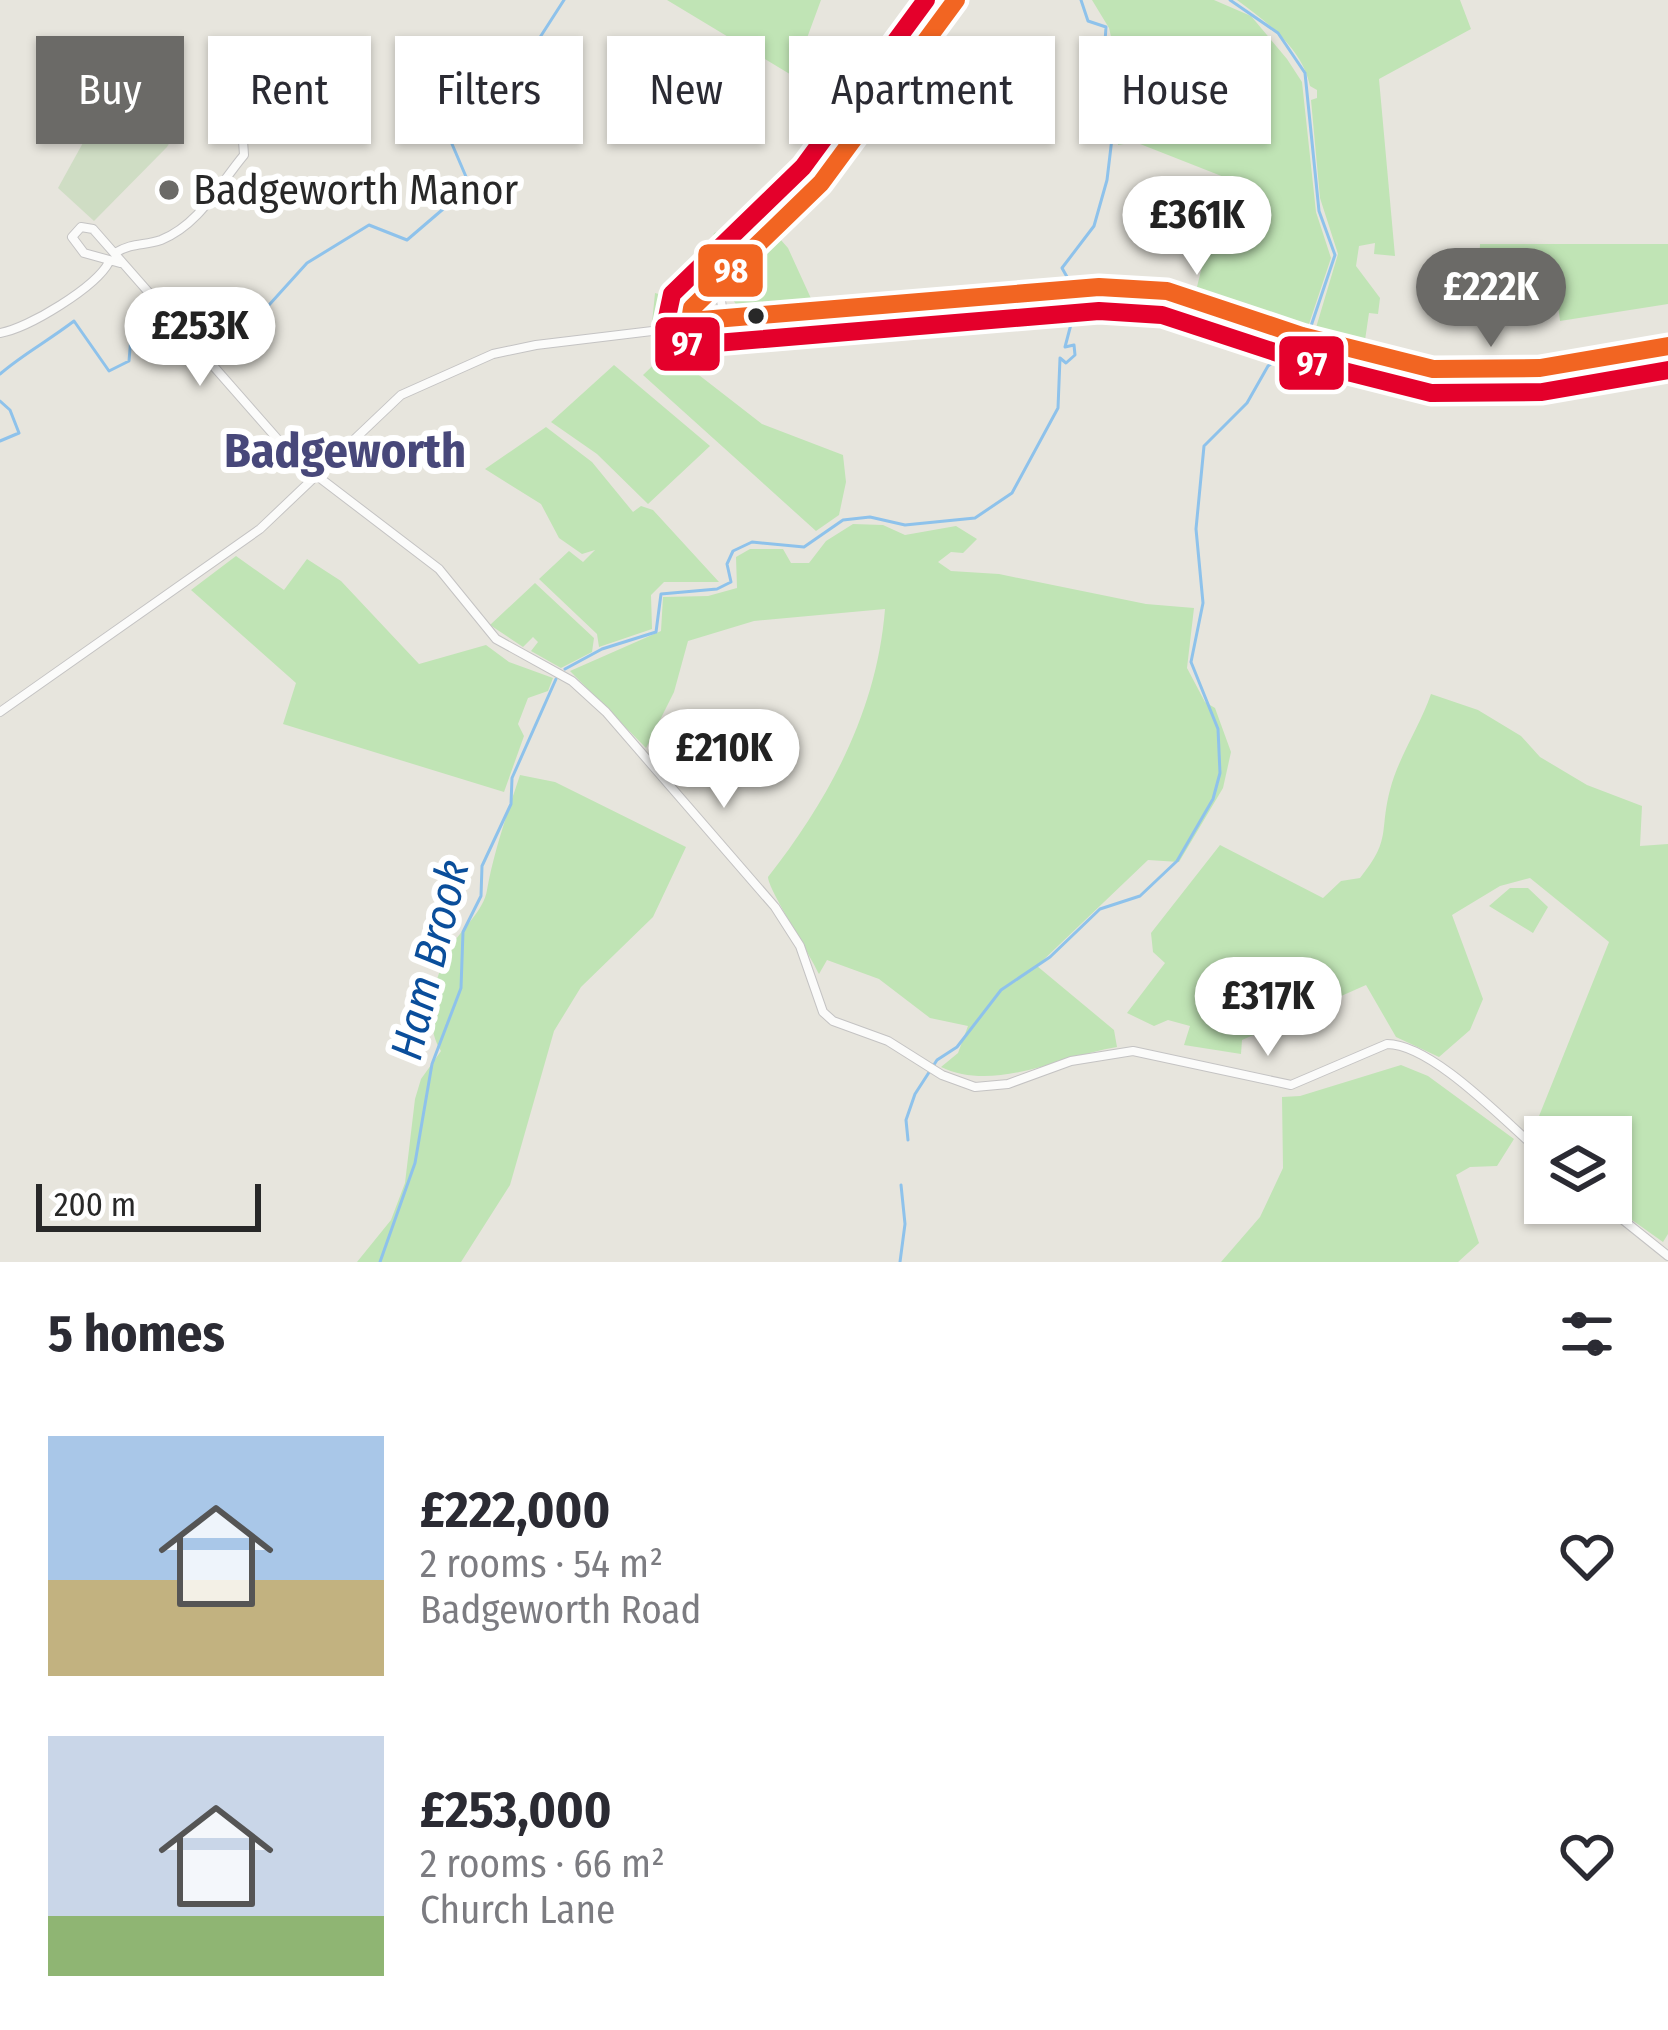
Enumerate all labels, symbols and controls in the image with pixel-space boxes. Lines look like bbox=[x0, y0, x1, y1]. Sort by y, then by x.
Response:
chip: Buy bbox=[36, 36, 184, 144]
chip: Rent bbox=[208, 36, 371, 144]
chip: Filters bbox=[395, 36, 583, 144]
chip: New bbox=[607, 36, 765, 144]
chip: Apartment bbox=[789, 36, 1055, 144]
chip: House bbox=[1079, 36, 1271, 144]
place label: Badgeworth Manor bbox=[193, 165, 519, 215]
pin: £361K bbox=[1113, 176, 1281, 278]
marker: Badgeworth Manor bbox=[156, 177, 182, 203]
text: £361K bbox=[1149, 192, 1245, 238]
line badge: 98 bbox=[696, 242, 765, 299]
pin: £222K bbox=[1407, 248, 1575, 350]
text: 98 bbox=[714, 251, 748, 291]
text: £222K bbox=[1443, 264, 1539, 310]
pin: £253K bbox=[116, 287, 284, 389]
text: £253K bbox=[151, 303, 249, 349]
unlabelled marker bbox=[745, 305, 767, 327]
line badge: 97 bbox=[653, 315, 722, 373]
text: 97 bbox=[672, 324, 702, 364]
line badge: 97 bbox=[1277, 334, 1346, 392]
text: 97 bbox=[1297, 344, 1327, 384]
district label: Badgeworth bbox=[224, 422, 466, 480]
pin: £210K bbox=[640, 709, 808, 811]
text: £210K bbox=[676, 725, 773, 771]
water label: Ham Brook bbox=[379, 855, 481, 1065]
pin: £317K bbox=[1184, 957, 1352, 1059]
text: £317K bbox=[1222, 973, 1314, 1019]
map controls bbox=[1524, 1116, 1632, 1224]
button: layers bbox=[1524, 1116, 1632, 1224]
scale bar bbox=[36, 1178, 261, 1231]
text: 200 m bbox=[54, 1185, 136, 1225]
icon: filters bbox=[1554, 1301, 1620, 1367]
text: 5 homes bbox=[48, 1303, 225, 1365]
text: £222,000 bbox=[420, 1479, 610, 1541]
icon: home bbox=[144, 1484, 288, 1628]
icon: heart bbox=[1554, 1523, 1620, 1589]
text: 2 rooms · 54 m² bbox=[420, 1541, 663, 1587]
text: Badgeworth Road bbox=[420, 1587, 701, 1633]
text: £253,000 bbox=[420, 1779, 612, 1841]
icon: home bbox=[144, 1784, 288, 1928]
icon: heart bbox=[1554, 1823, 1620, 1889]
text: 2 rooms · 66 m² bbox=[420, 1841, 665, 1887]
text: Church Lane bbox=[420, 1887, 615, 1933]

